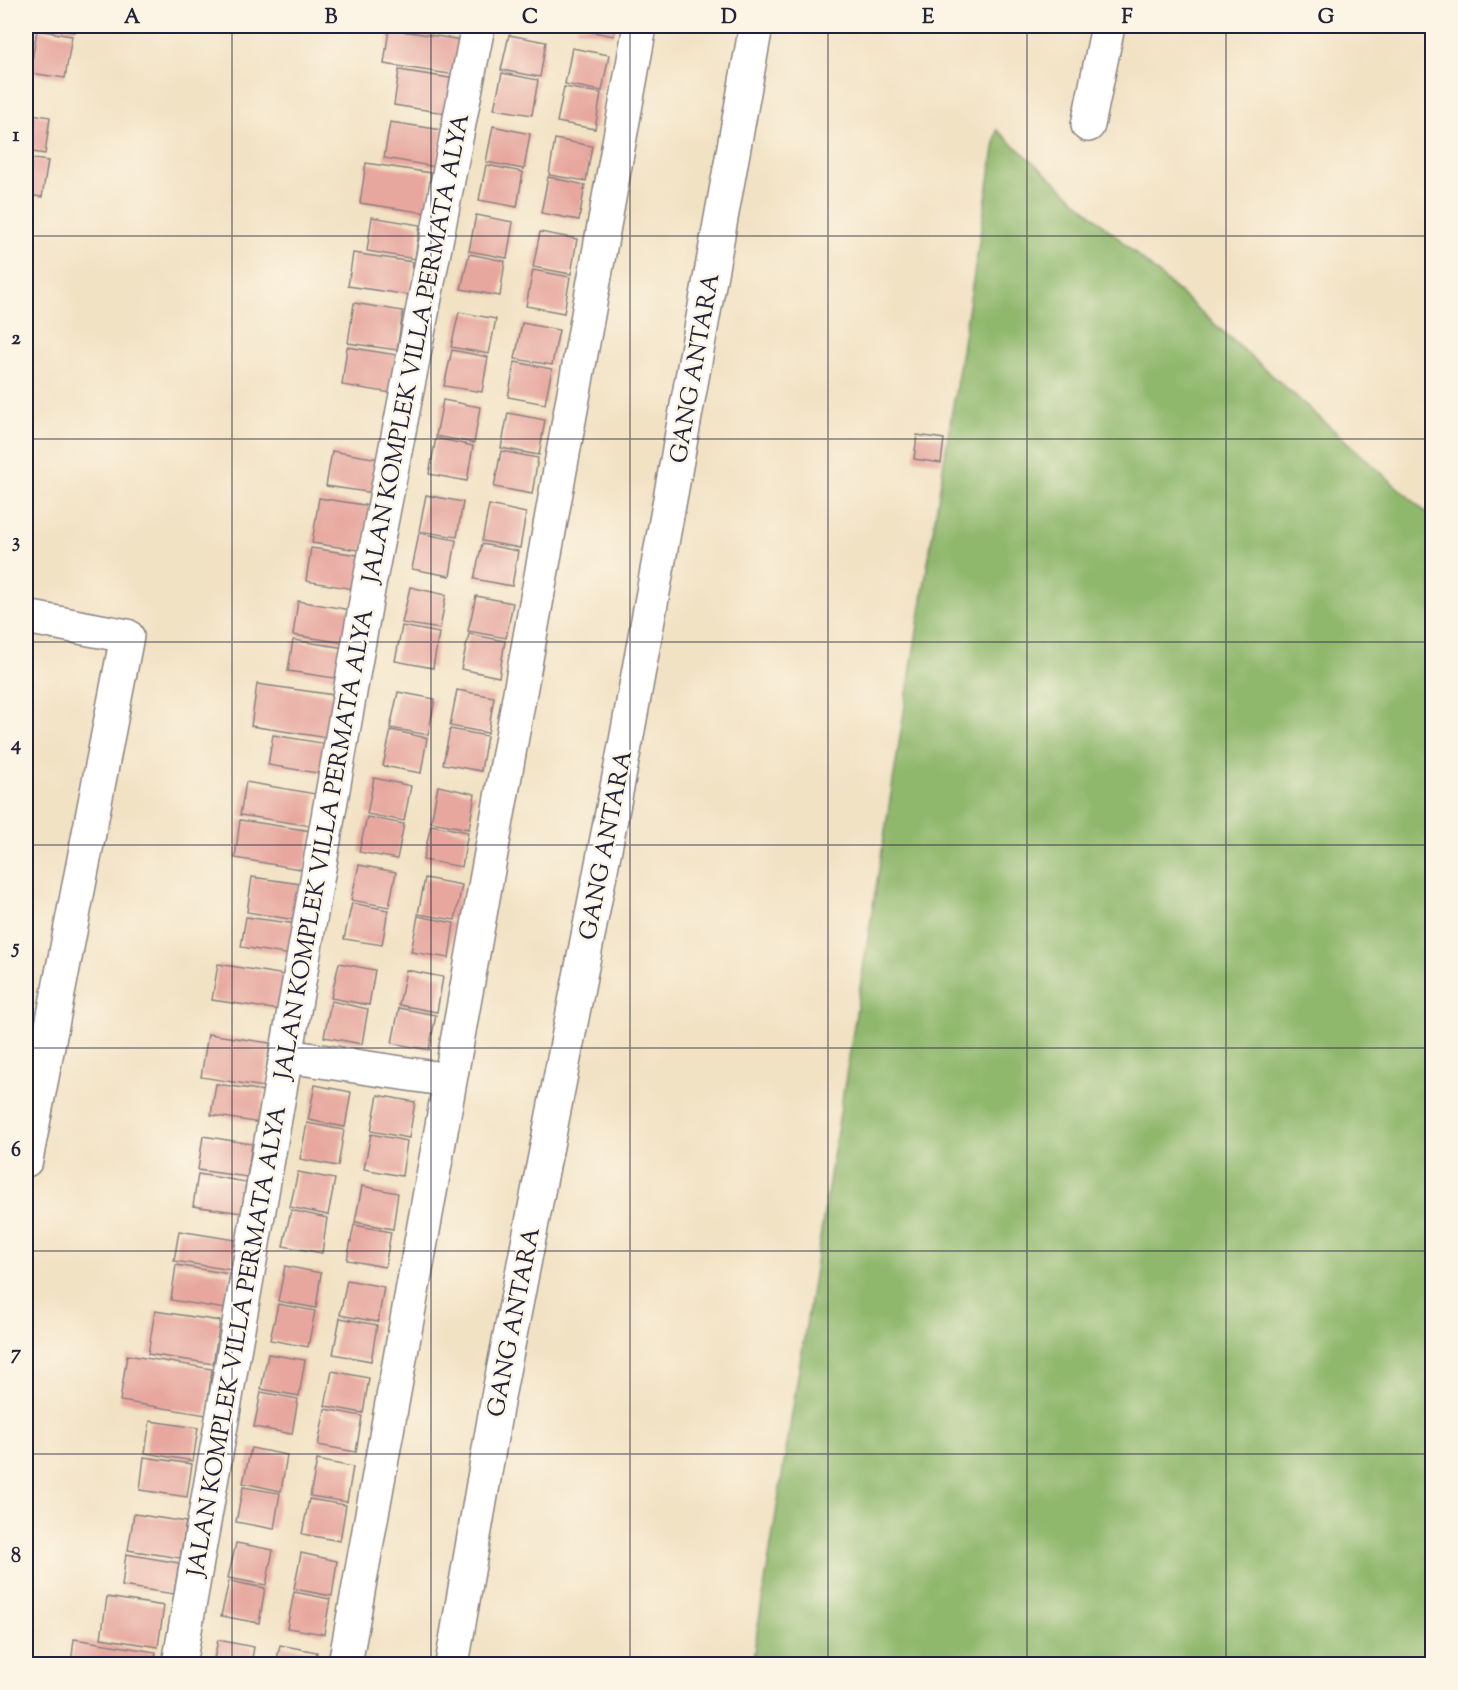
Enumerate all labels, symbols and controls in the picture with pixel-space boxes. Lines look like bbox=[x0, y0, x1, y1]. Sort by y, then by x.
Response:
text: A bbox=[124, 4, 141, 33]
text: B bbox=[325, 4, 338, 33]
text: C bbox=[522, 4, 538, 33]
text: D bbox=[721, 4, 737, 33]
text: E bbox=[922, 4, 935, 33]
text: F bbox=[1121, 4, 1133, 33]
text: G bbox=[1318, 4, 1335, 33]
street label: JALAN KOMPLEK VILLA PERMATA ALYA bbox=[354, 110, 479, 588]
text: 1 bbox=[13, 122, 20, 151]
street label: GANG ANTARA bbox=[663, 270, 730, 466]
text: 2 bbox=[11, 325, 21, 354]
text: 3 bbox=[12, 528, 20, 557]
street label: JALAN KOMPLEK VILLA PERMATA ALYA bbox=[266, 606, 383, 1084]
text: 4 bbox=[10, 731, 21, 760]
street label: GANG ANTARA bbox=[572, 747, 642, 943]
text: 5 bbox=[11, 934, 20, 963]
street label: JALAN KOMPLEK VILLA PERMATA ALYA bbox=[179, 1103, 296, 1581]
text: 6 bbox=[11, 1137, 21, 1166]
street label: GANG ANTARA bbox=[480, 1224, 550, 1420]
text: 7 bbox=[11, 1340, 22, 1369]
text: 8 bbox=[11, 1543, 21, 1572]

